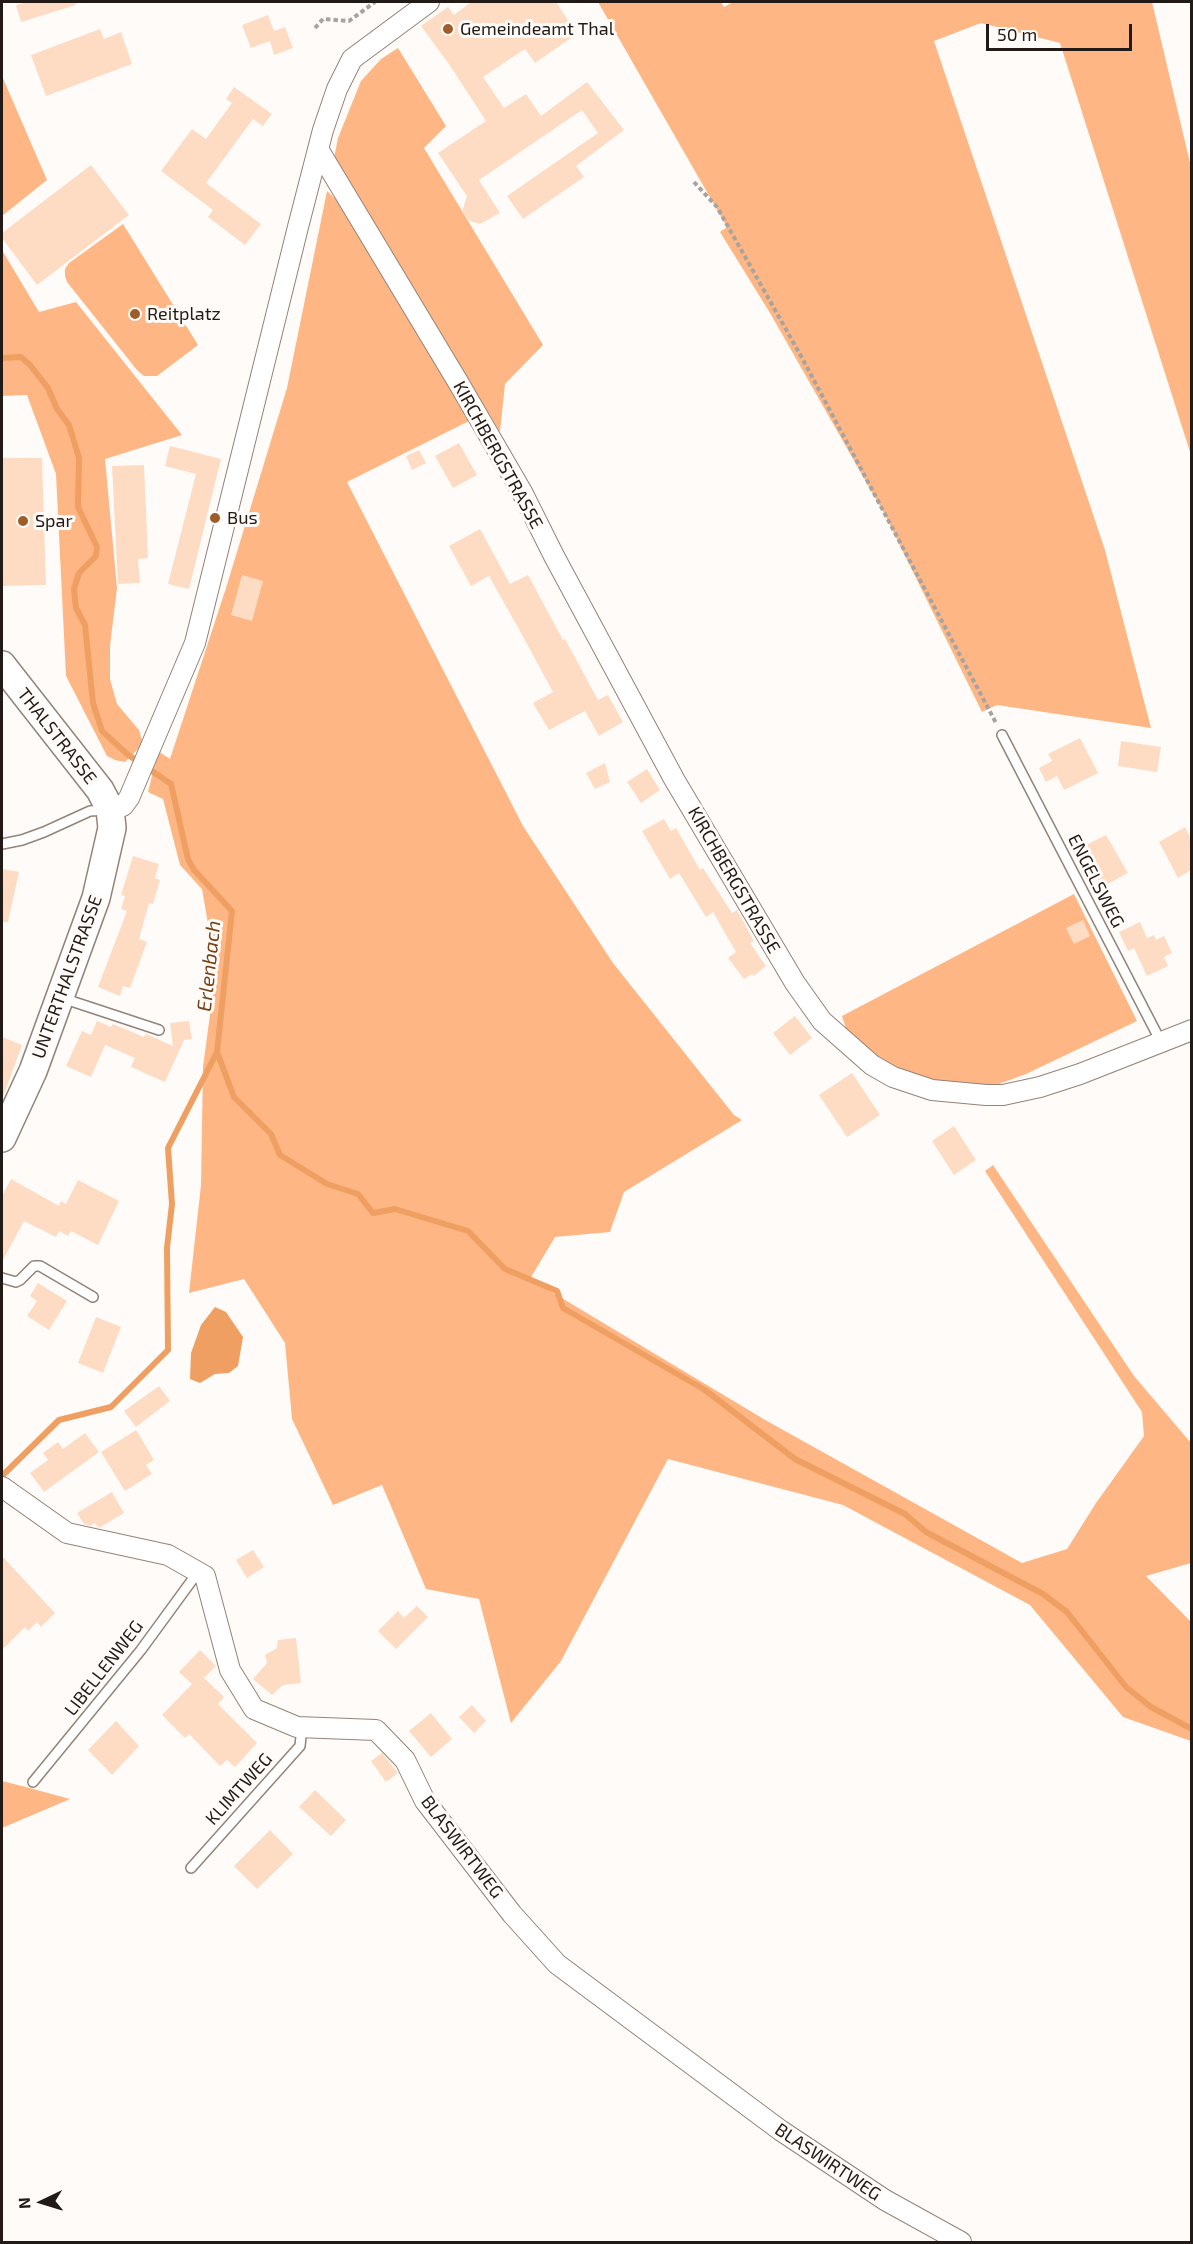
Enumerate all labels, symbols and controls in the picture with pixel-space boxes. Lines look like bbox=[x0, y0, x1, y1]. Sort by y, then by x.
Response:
scale bar bbox=[989, 12, 1134, 50]
place label: Gemeindeamt Thal bbox=[460, 18, 614, 40]
marker: Gemeindeamt Thal bbox=[441, 22, 455, 36]
text: 50 m bbox=[997, 23, 1037, 45]
place label: Reitplatz bbox=[147, 303, 221, 325]
marker: Reitplatz bbox=[128, 307, 142, 321]
street label: KIRCHBERGSTRASSE bbox=[448, 377, 548, 533]
place label: Bus bbox=[227, 507, 258, 529]
place label: Spar bbox=[35, 510, 73, 532]
marker: Bus bbox=[208, 511, 222, 525]
marker: Spar bbox=[16, 514, 30, 528]
street label: THALSTRASSE bbox=[13, 684, 101, 788]
street label: KIRCHBERGSTRASSE bbox=[683, 803, 785, 957]
street label: ENGELSWEG bbox=[1063, 831, 1129, 931]
street label: UNTERTHALSTRASSE bbox=[27, 892, 107, 1062]
water label: Erlenbach bbox=[192, 919, 226, 1013]
street label: LIBELLENWEG bbox=[60, 1616, 148, 1720]
street label: KLIMTWEG bbox=[201, 1749, 277, 1829]
street label: BLASWIRTWEG bbox=[416, 1791, 508, 1903]
street label: BLASWIRTWEG bbox=[771, 2119, 885, 2205]
north arrow bbox=[12, 2172, 72, 2232]
text: N bbox=[14, 2197, 33, 2210]

